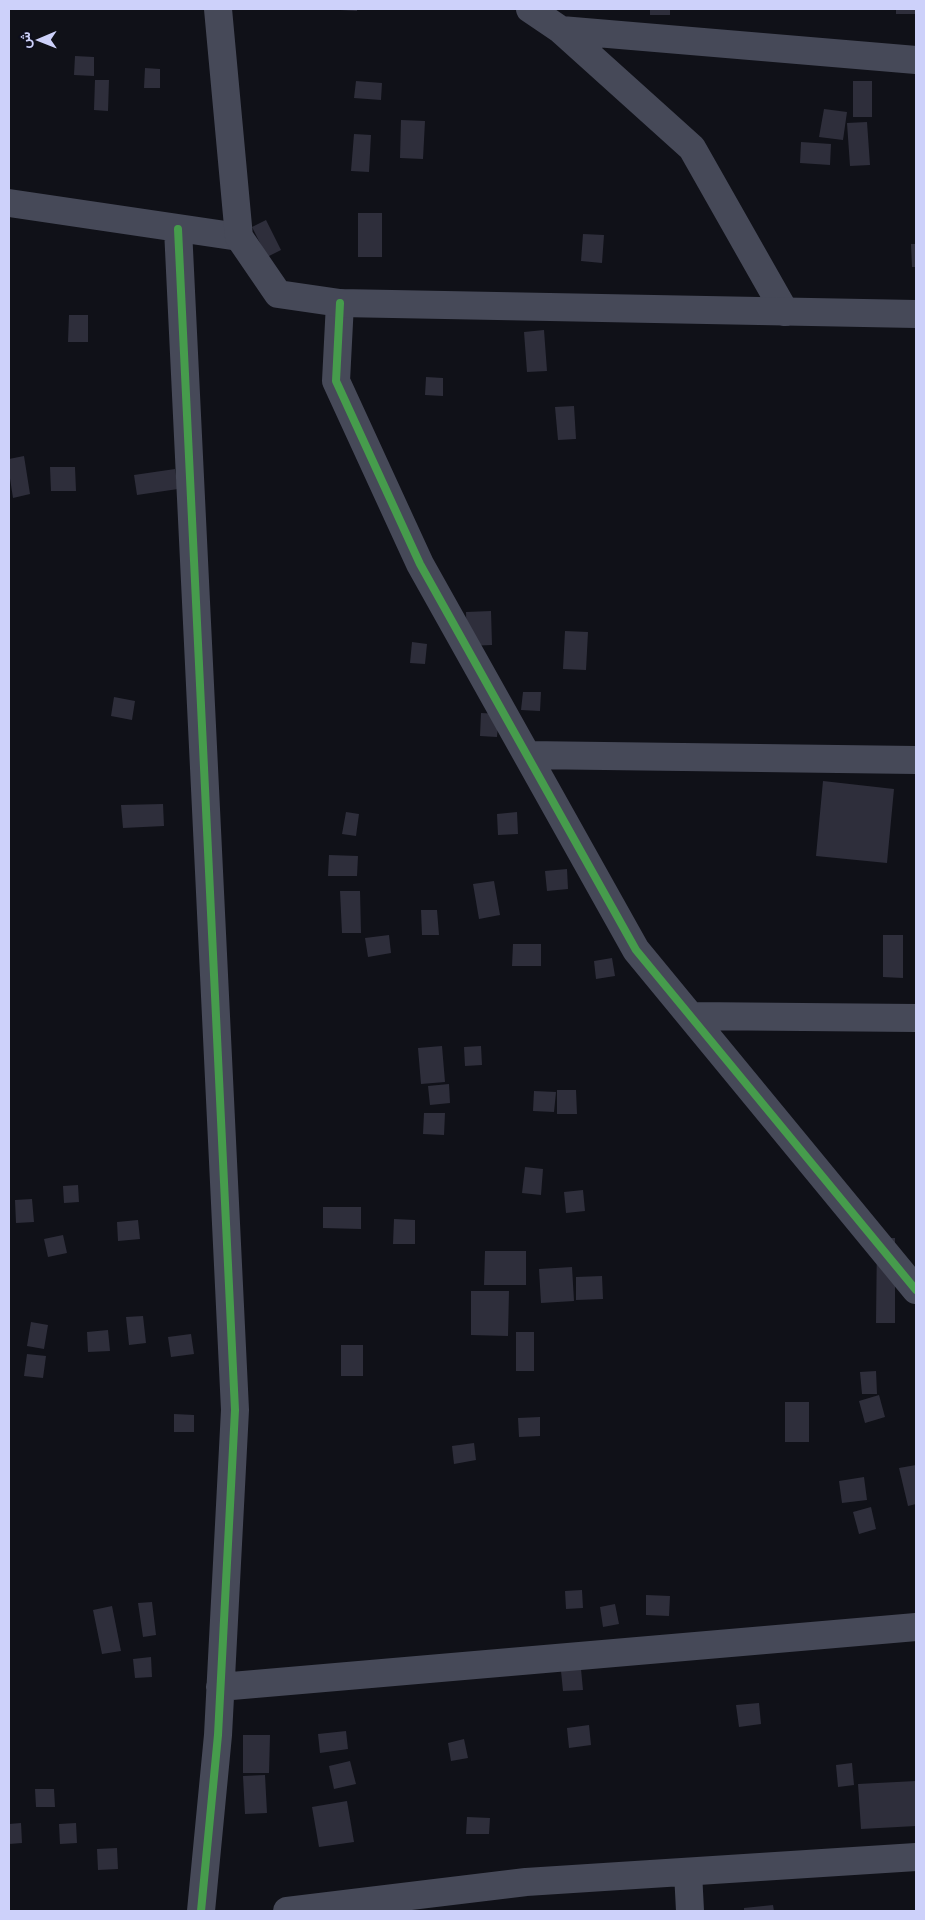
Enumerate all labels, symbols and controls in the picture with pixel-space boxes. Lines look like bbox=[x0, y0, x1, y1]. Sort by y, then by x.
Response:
north arrow bbox=[15, 15, 65, 65]
text: ش bbox=[14, 32, 35, 49]

